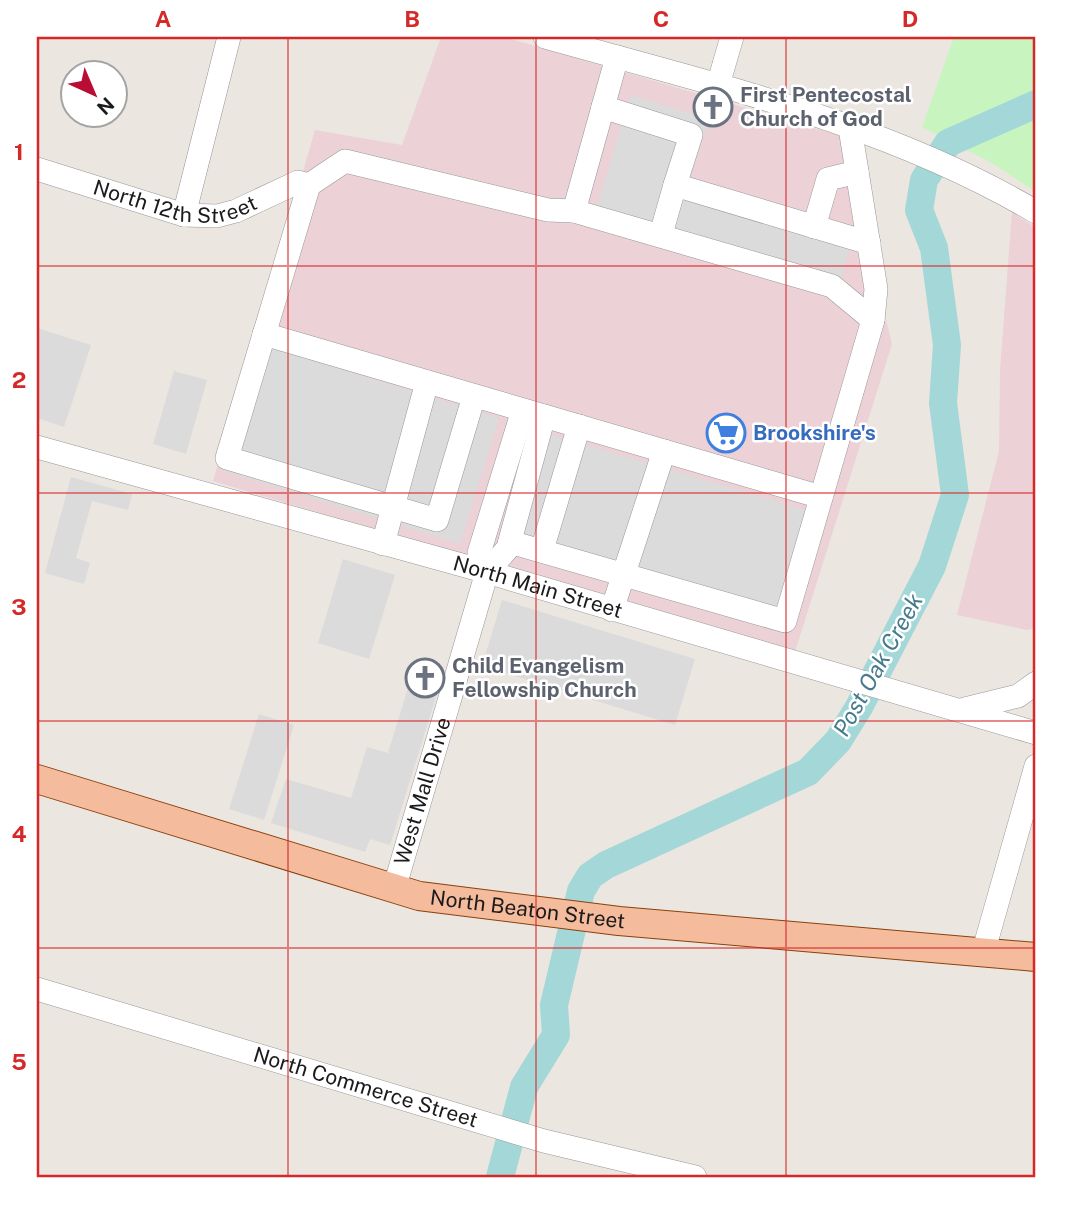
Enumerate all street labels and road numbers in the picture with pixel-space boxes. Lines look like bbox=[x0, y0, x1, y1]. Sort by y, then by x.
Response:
street label: North 12th Street bbox=[90, 174, 261, 228]
street label: North Main Street bbox=[451, 550, 625, 623]
street label: West Mall Drive bbox=[389, 714, 456, 868]
street label: North Beaton Street bbox=[429, 885, 626, 933]
street label: North Commerce Street bbox=[250, 1042, 481, 1132]

